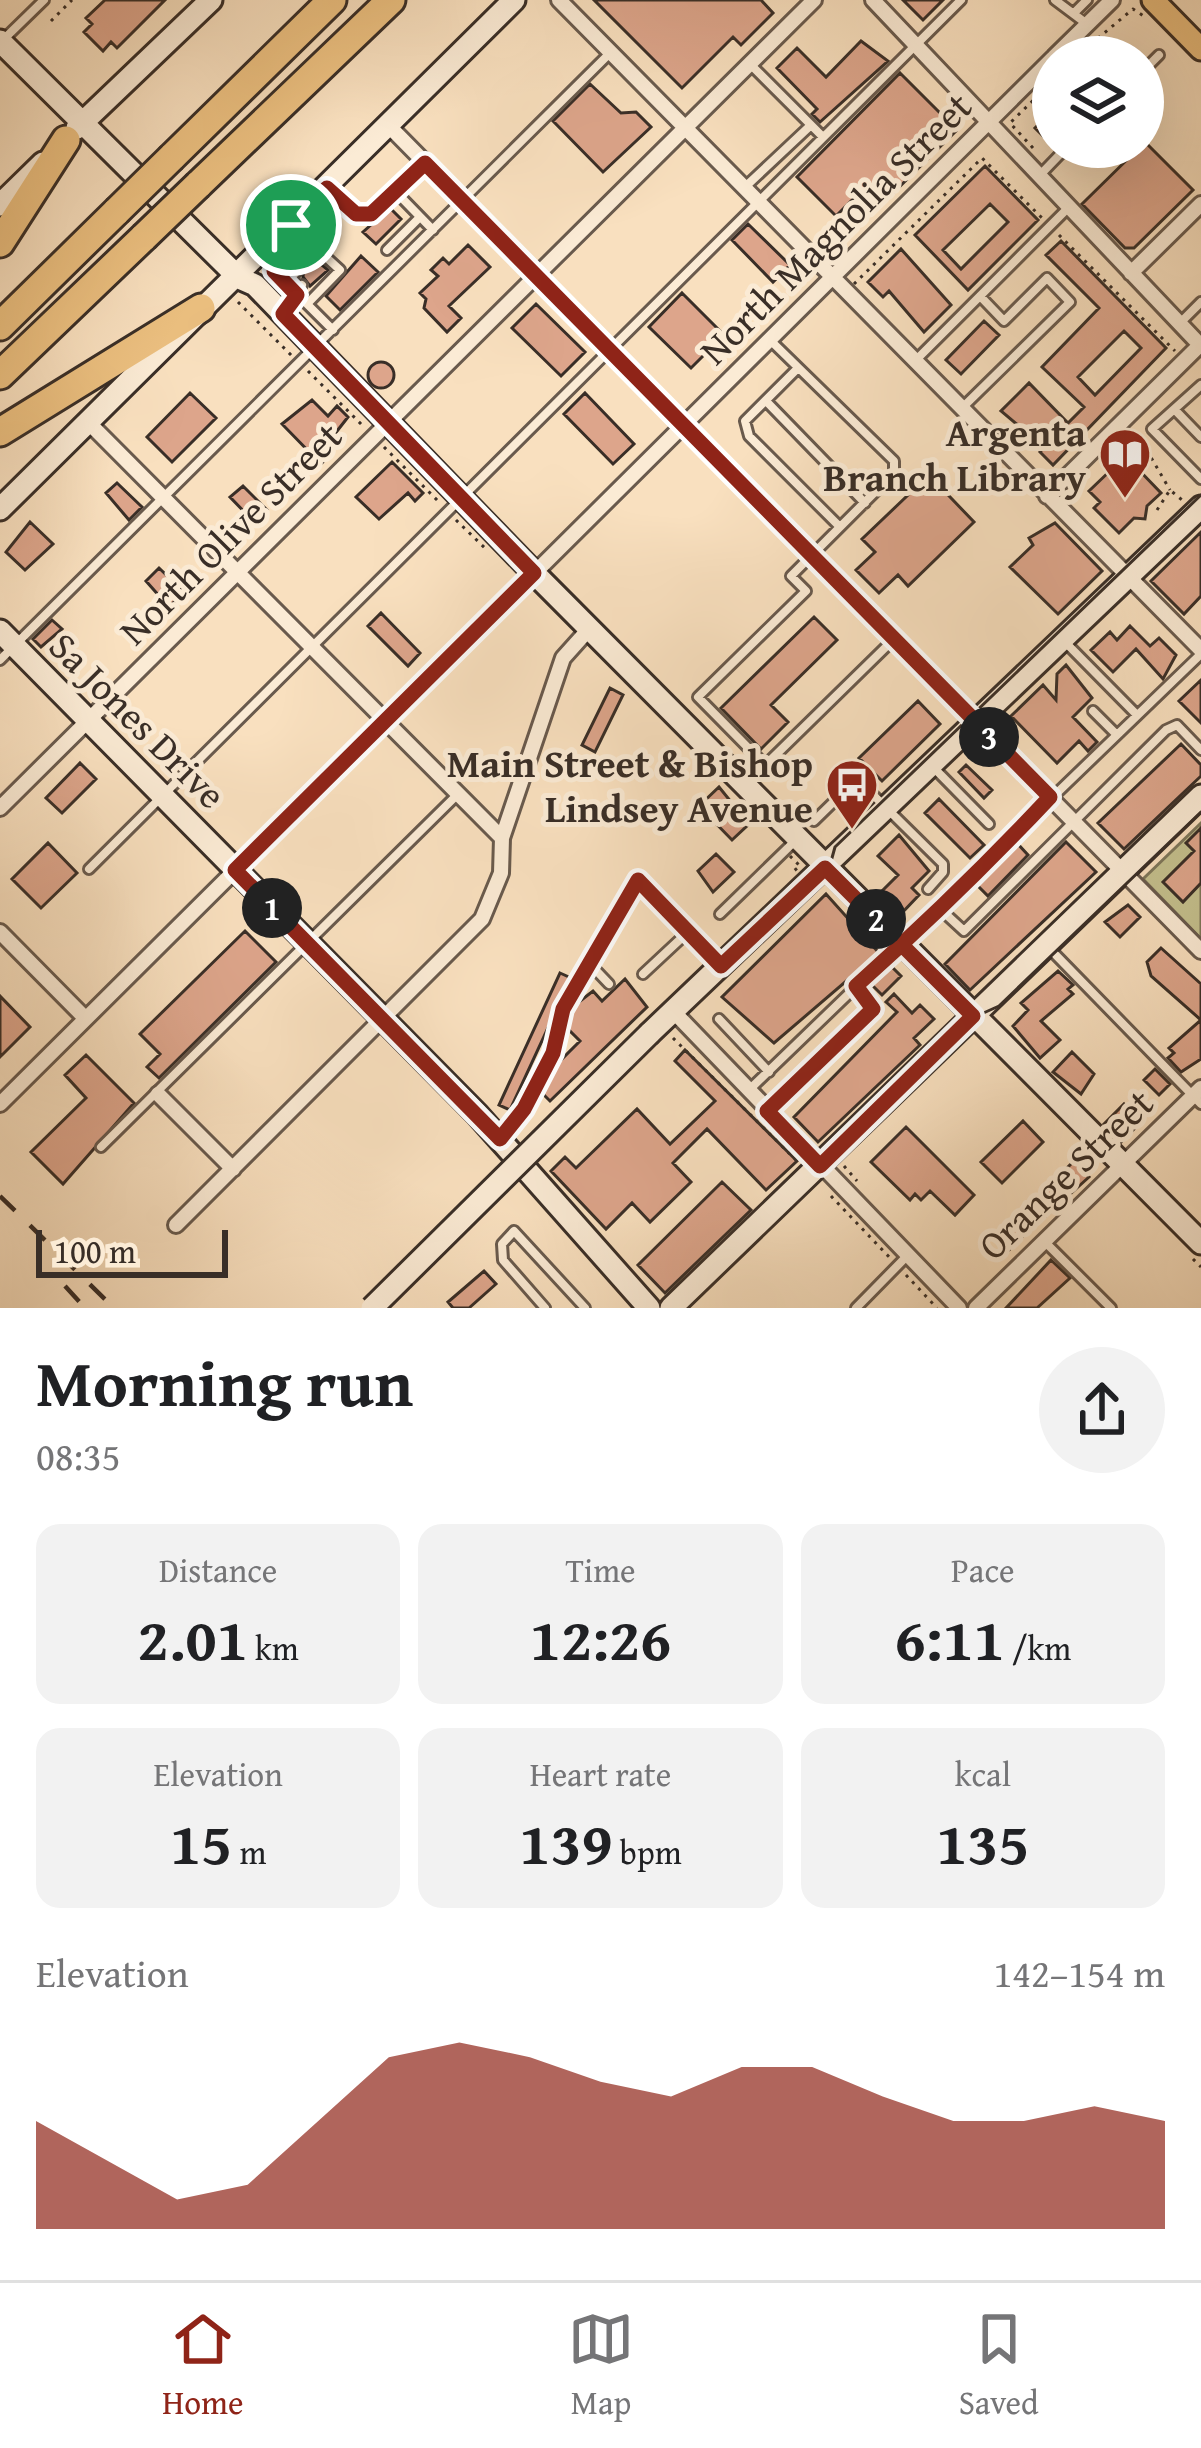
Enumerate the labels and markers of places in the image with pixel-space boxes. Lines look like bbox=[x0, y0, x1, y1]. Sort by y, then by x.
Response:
pin bbox=[240, 174, 342, 276]
place label: Argenta Branch Library bbox=[823, 403, 1086, 505]
library icon: Argenta Branch Library bbox=[1097, 426, 1153, 500]
pin: 3 bbox=[959, 707, 1019, 767]
place label: Main Street & Bishop Lindsey Avenue bbox=[447, 734, 813, 836]
bus stop icon: Main Street & Bishop Lindsey Avenue bbox=[824, 757, 880, 831]
pin: 1 bbox=[242, 878, 302, 938]
pin: 2 bbox=[846, 889, 906, 949]

